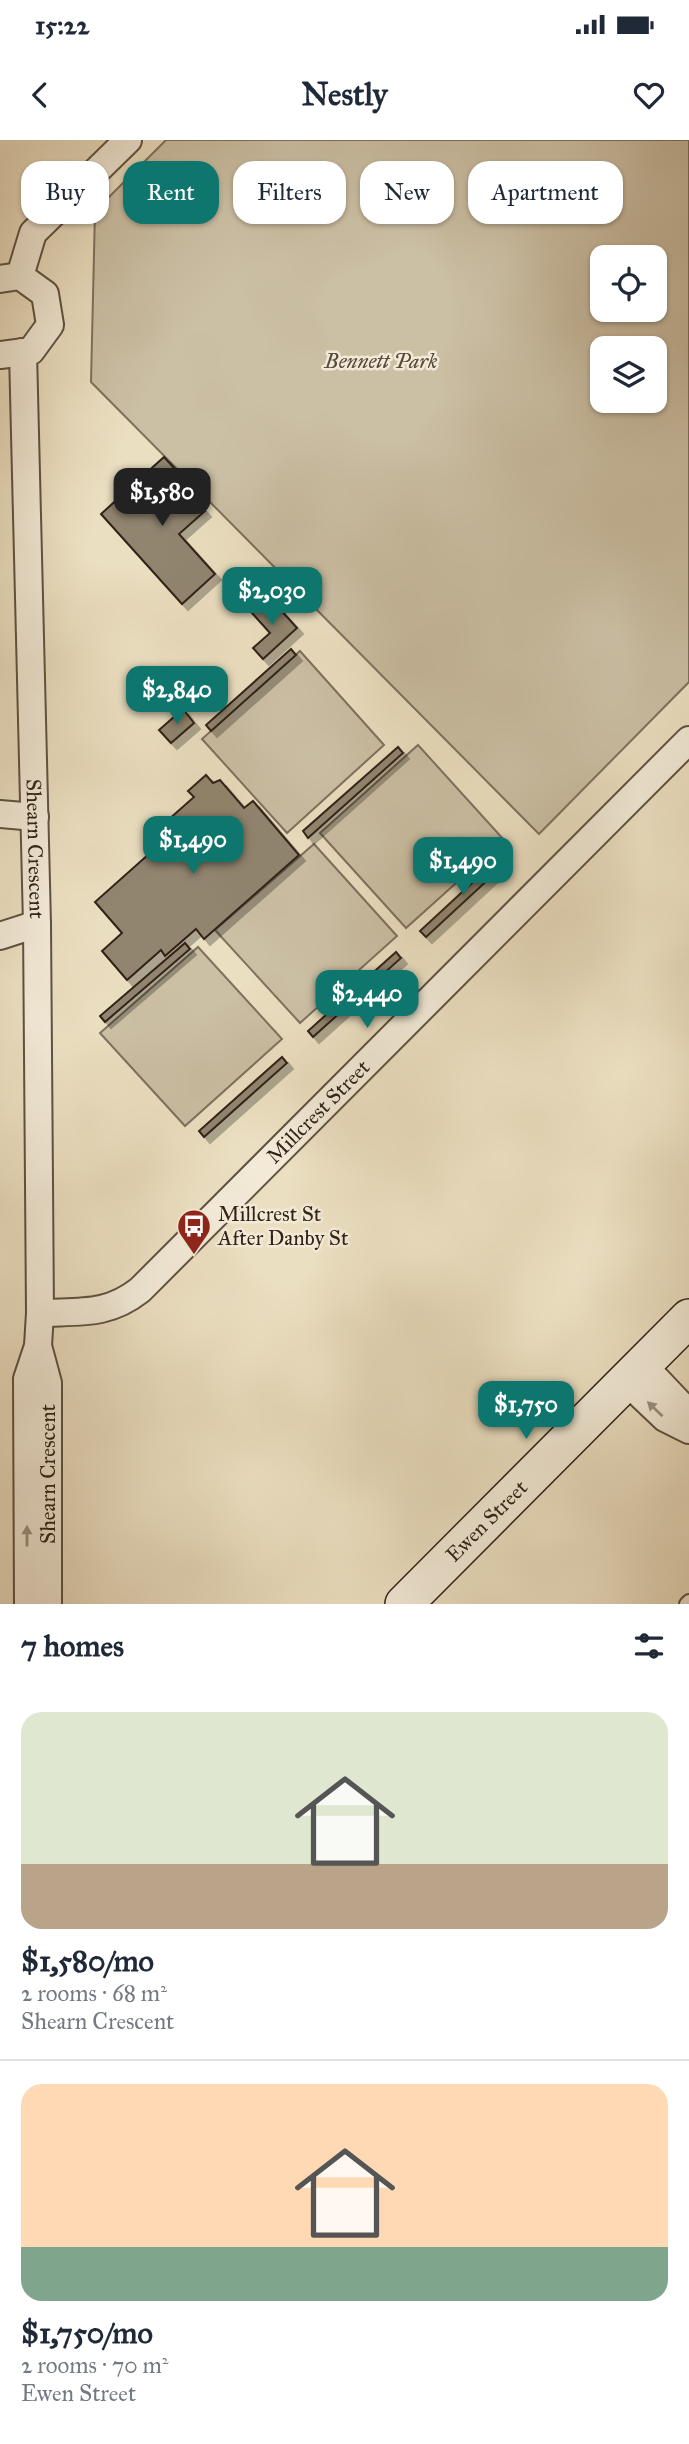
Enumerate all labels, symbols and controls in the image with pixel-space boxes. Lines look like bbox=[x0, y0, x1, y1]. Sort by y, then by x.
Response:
text: 15:22 bbox=[35, 9, 89, 41]
text: Nestly bbox=[301, 75, 388, 114]
icon: back bbox=[21, 76, 59, 114]
icon: heart bbox=[630, 76, 668, 114]
chip: Buy bbox=[21, 161, 109, 224]
chip: Rent bbox=[123, 161, 219, 224]
chip: Filters bbox=[233, 161, 346, 224]
chip: New bbox=[360, 161, 454, 224]
chip: Apartment bbox=[468, 161, 623, 224]
map controls bbox=[590, 245, 667, 413]
button: locate bbox=[590, 245, 667, 322]
button: layers bbox=[590, 336, 667, 413]
park label: Bennett Park bbox=[324, 348, 438, 374]
pin: $1,580 bbox=[105, 468, 219, 528]
text: $1,580 bbox=[130, 477, 194, 505]
pin: $2,030 bbox=[215, 568, 329, 627]
text: $2,030 bbox=[238, 576, 306, 604]
pin: $2,840 bbox=[120, 666, 234, 726]
text: $2,840 bbox=[142, 675, 212, 703]
street label: Shearn Crescent bbox=[20, 779, 50, 920]
pin: $1,490 bbox=[136, 816, 250, 876]
text: $1,490 bbox=[159, 825, 227, 853]
pin: $1,490 bbox=[406, 838, 520, 897]
text: $1,490 bbox=[429, 846, 497, 874]
pin: $2,440 bbox=[310, 970, 424, 1030]
text: $2,440 bbox=[331, 979, 403, 1007]
street label: Millcrest Street bbox=[261, 1054, 376, 1169]
place label: Millcrest St After Danby St bbox=[217, 1201, 349, 1251]
bus stop icon: Millcrest St After Danby St bbox=[175, 1207, 213, 1256]
pin: $1,750 bbox=[469, 1382, 583, 1441]
text: $1,750 bbox=[494, 1390, 558, 1418]
one-way arrow bbox=[647, 1400, 664, 1417]
street label: Shearn Crescent bbox=[35, 1404, 61, 1544]
street label: Ewen Street bbox=[440, 1474, 533, 1568]
one-way arrow bbox=[21, 1525, 33, 1547]
icon: filters bbox=[630, 1627, 668, 1665]
text: 7 homes bbox=[21, 1628, 124, 1664]
icon: home bbox=[282, 1758, 408, 1884]
text: $1,580/mo bbox=[21, 1943, 154, 1979]
text: 2 rooms · 68 m² bbox=[21, 1979, 167, 2007]
text: Shearn Crescent bbox=[21, 2007, 174, 2035]
icon: home bbox=[282, 2130, 408, 2256]
text: $1,750/mo bbox=[21, 2315, 153, 2351]
text: 2 rooms · 70 m² bbox=[21, 2351, 169, 2379]
text: Ewen Street bbox=[21, 2379, 136, 2407]

